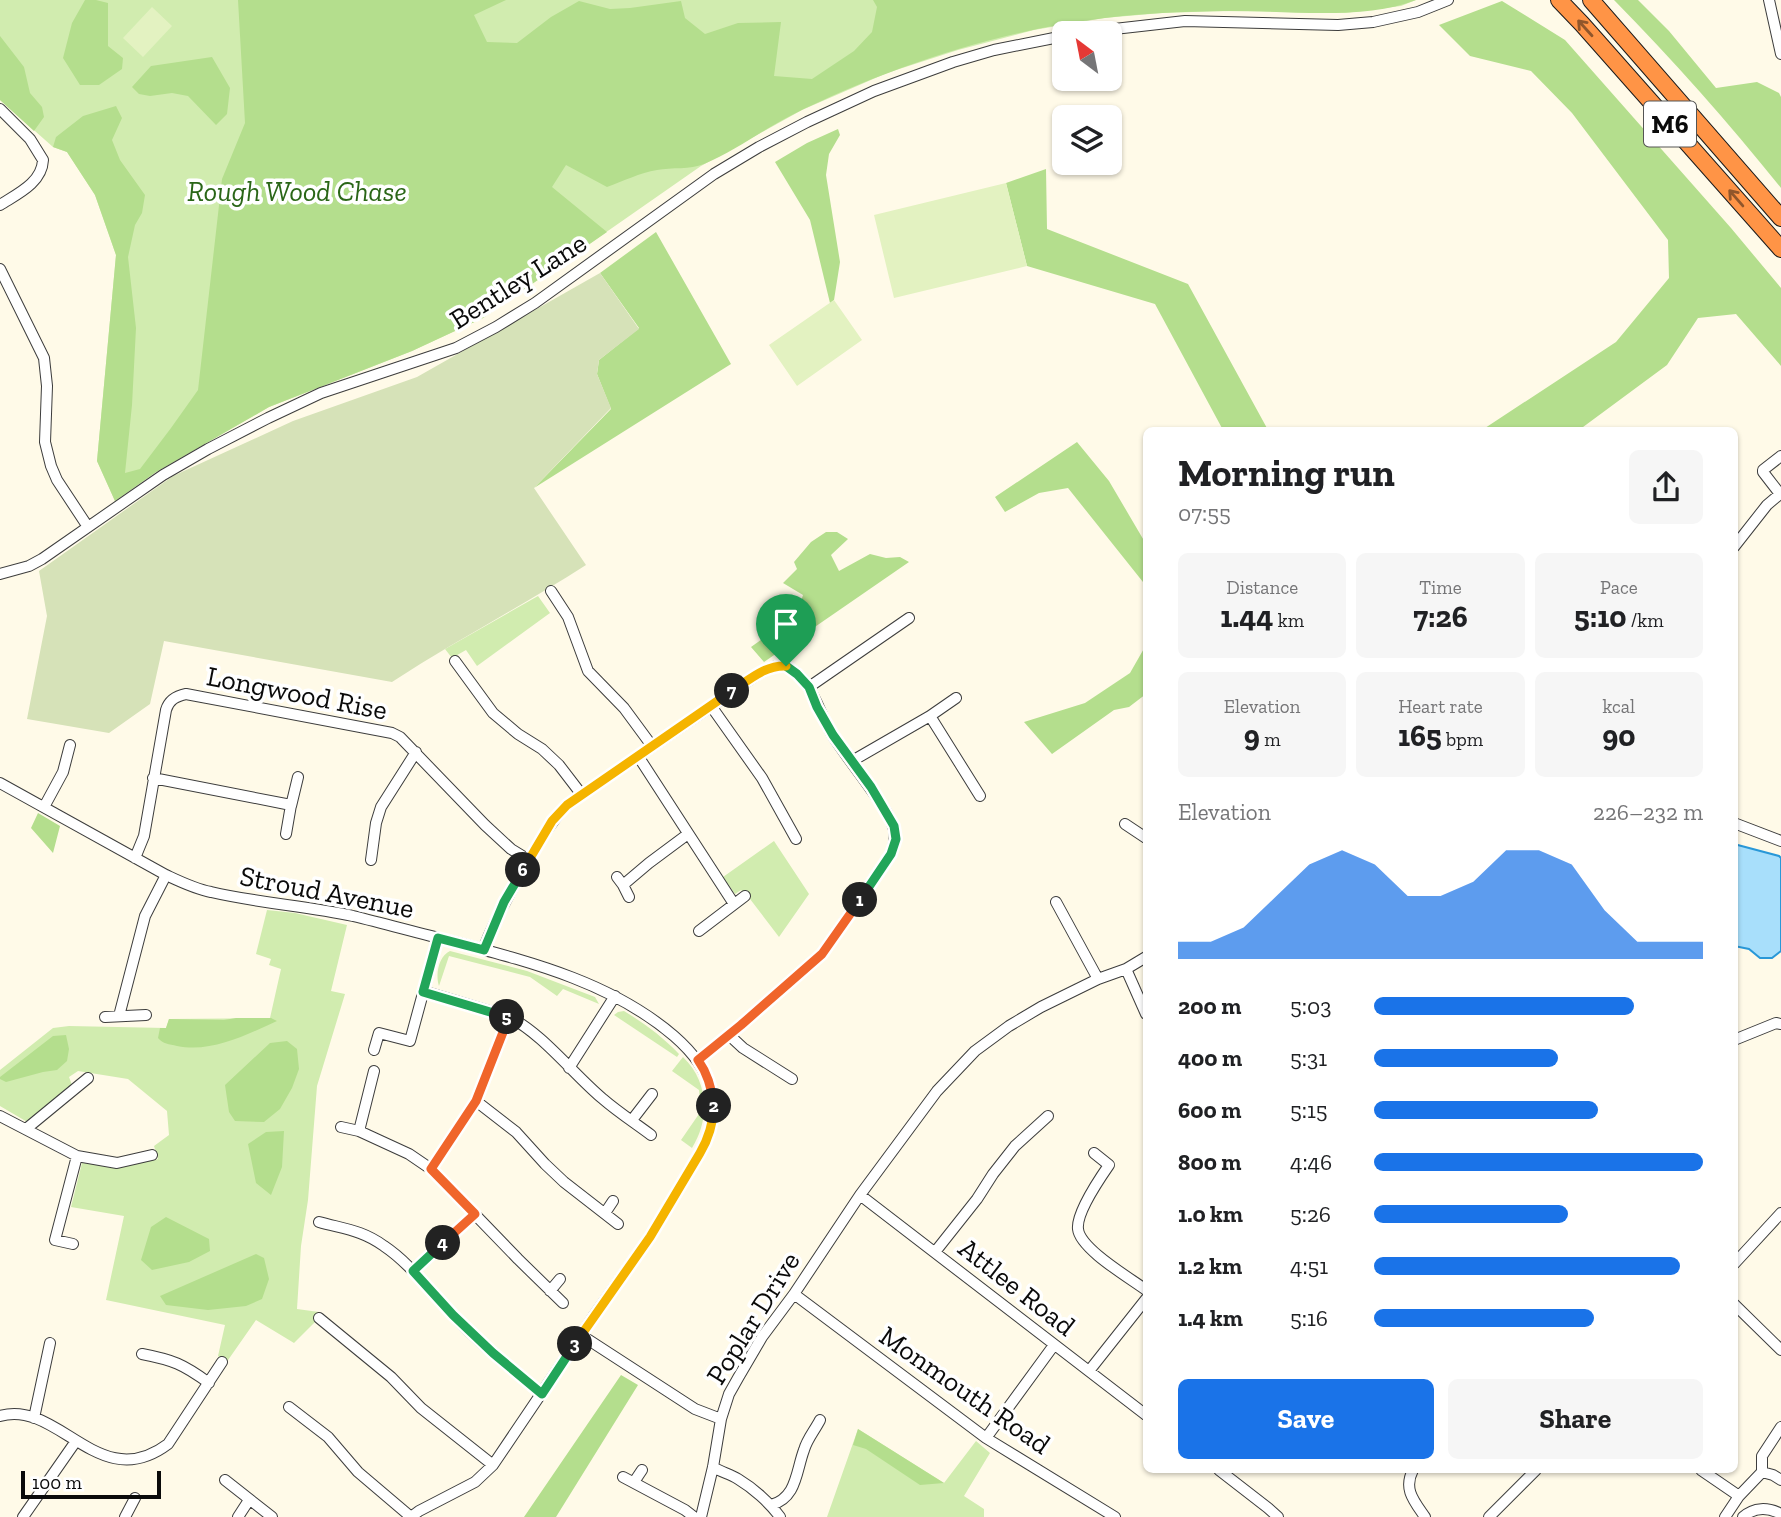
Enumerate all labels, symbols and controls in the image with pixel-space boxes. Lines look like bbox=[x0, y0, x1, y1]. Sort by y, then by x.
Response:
one-way arrow bbox=[1577, 19, 1593, 37]
north arrow bbox=[1052, 21, 1122, 91]
map controls bbox=[1052, 21, 1122, 175]
road number: M6 bbox=[1644, 102, 1696, 146]
button: layers bbox=[1052, 105, 1122, 175]
park label: Rough Wood Chase bbox=[187, 175, 407, 208]
one-way arrow bbox=[1728, 189, 1744, 207]
street label: Bentley Lane bbox=[444, 226, 592, 336]
text: Morning run bbox=[1178, 450, 1395, 496]
button: share bbox=[1629, 450, 1703, 524]
text: 07:55 bbox=[1178, 499, 1231, 527]
text: Distance bbox=[1226, 576, 1298, 599]
text: Time bbox=[1419, 576, 1462, 599]
text: Pace bbox=[1600, 576, 1638, 599]
pin bbox=[756, 594, 816, 666]
text: 1.44 bbox=[1220, 599, 1273, 635]
text: 7:26 bbox=[1413, 599, 1468, 635]
text: 5:10 bbox=[1574, 599, 1627, 635]
icon: arrive bbox=[767, 605, 805, 643]
text: km bbox=[1273, 609, 1304, 632]
text: /km bbox=[1627, 609, 1664, 632]
street label: Longwood Rise bbox=[204, 659, 390, 727]
pin: 7 bbox=[714, 674, 750, 708]
text: 7 bbox=[727, 679, 736, 702]
text: Elevation bbox=[1224, 695, 1301, 718]
text: Heart rate bbox=[1398, 695, 1483, 718]
text: kcal bbox=[1603, 695, 1635, 718]
text: 9 bbox=[1244, 718, 1260, 754]
text: 165 bbox=[1398, 718, 1442, 754]
text: 90 bbox=[1602, 718, 1635, 754]
text: m bbox=[1260, 728, 1281, 751]
text: bpm bbox=[1442, 728, 1483, 751]
text: Elevation bbox=[1178, 798, 1271, 826]
text: 226–232 m bbox=[1593, 798, 1703, 826]
pin: 6 bbox=[505, 852, 540, 888]
text: 6 bbox=[517, 858, 528, 881]
street label: Stroud Avenue bbox=[237, 859, 417, 925]
pin: 1 bbox=[842, 883, 878, 918]
text: 1 bbox=[856, 888, 863, 911]
text: 200 m bbox=[1178, 992, 1241, 1020]
text: 5:03 bbox=[1290, 992, 1331, 1020]
pin: 5 bbox=[490, 1000, 524, 1034]
text: 5 bbox=[502, 1005, 511, 1028]
text: 400 m bbox=[1178, 1044, 1242, 1072]
text: 5:31 bbox=[1290, 1044, 1327, 1072]
pin: 2 bbox=[696, 1088, 732, 1124]
text: 2 bbox=[708, 1094, 719, 1117]
text: 600 m bbox=[1178, 1096, 1241, 1124]
text: 5:15 bbox=[1290, 1096, 1328, 1124]
text: 800 m bbox=[1178, 1148, 1241, 1176]
text: 4:46 bbox=[1290, 1148, 1332, 1176]
text: 1.0 km bbox=[1178, 1200, 1243, 1228]
text: 5:26 bbox=[1290, 1200, 1331, 1228]
pin: 4 bbox=[426, 1226, 460, 1260]
text: 4 bbox=[437, 1231, 448, 1254]
street label: Attlee Road bbox=[952, 1231, 1082, 1343]
street label: Poplar Drive bbox=[699, 1246, 807, 1390]
text: 1.2 km bbox=[1178, 1252, 1242, 1280]
text: 4:51 bbox=[1290, 1252, 1328, 1280]
text: 1.4 km bbox=[1178, 1304, 1243, 1332]
text: 5:16 bbox=[1290, 1304, 1328, 1332]
street label: Monmouth Road bbox=[873, 1319, 1057, 1461]
pin: 3 bbox=[558, 1326, 592, 1362]
text: 3 bbox=[569, 1332, 580, 1355]
button: Save bbox=[1178, 1379, 1434, 1459]
button: Share bbox=[1448, 1379, 1703, 1459]
scale bar bbox=[21, 1468, 161, 1500]
text: 100 m bbox=[32, 1471, 82, 1494]

